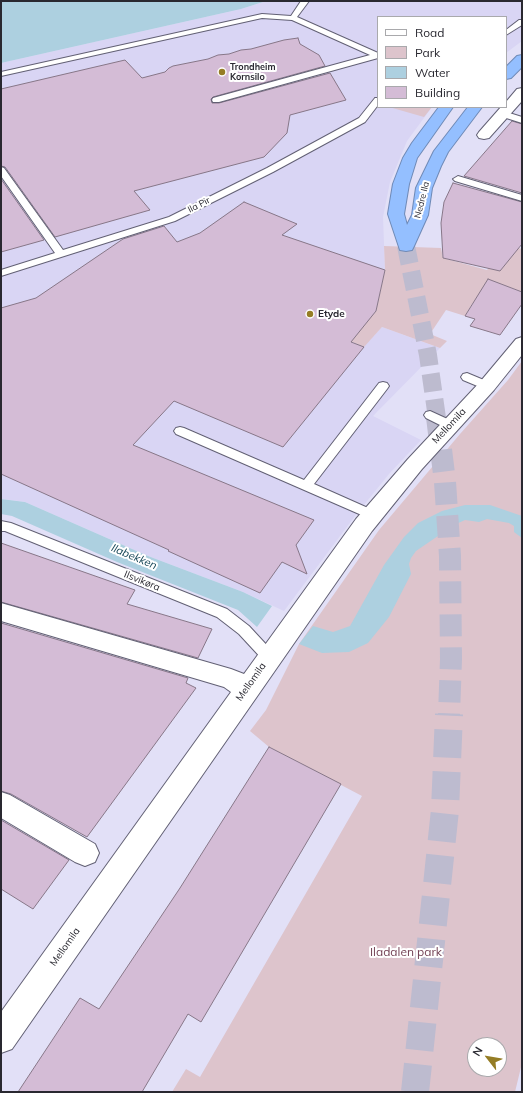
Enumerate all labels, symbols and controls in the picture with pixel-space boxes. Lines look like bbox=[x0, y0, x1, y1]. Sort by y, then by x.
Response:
legend bbox=[377, 16, 507, 108]
text: Road bbox=[415, 25, 444, 40]
text: Park bbox=[415, 45, 440, 60]
place label: Trondheim Kornsilo bbox=[230, 62, 275, 83]
text: Water bbox=[415, 65, 450, 80]
marker: Trondheim Kornsilo bbox=[217, 67, 227, 77]
text: Building bbox=[415, 85, 460, 100]
street label: Nedre Ila bbox=[412, 181, 432, 219]
street label: Ila Pir bbox=[186, 195, 212, 215]
place label: Etyde bbox=[318, 308, 345, 320]
marker: Etyde bbox=[305, 309, 315, 319]
street label: Mellomila bbox=[430, 406, 468, 446]
water label: Ilabekken bbox=[109, 541, 159, 573]
street label: Ilsvikøra bbox=[122, 568, 162, 594]
street label: Mellomila bbox=[233, 661, 269, 703]
street label: Mellomila bbox=[47, 926, 83, 968]
park label: Iladalen park bbox=[370, 945, 442, 959]
north arrow bbox=[467, 1037, 507, 1077]
text: N bbox=[469, 1044, 486, 1059]

